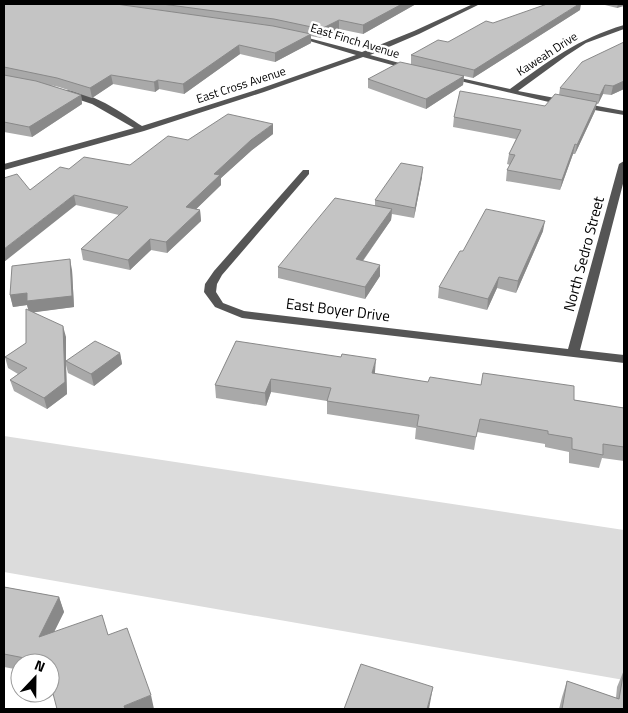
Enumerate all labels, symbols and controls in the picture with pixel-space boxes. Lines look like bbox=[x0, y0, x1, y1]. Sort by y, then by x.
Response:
street label: East Finch Avenue bbox=[308, 18, 402, 63]
street label: Kaweah Drive bbox=[512, 27, 581, 80]
street label: East Cross Avenue bbox=[194, 61, 288, 108]
street label: North Sedro Street bbox=[557, 193, 610, 314]
street label: East Boyer Drive bbox=[285, 292, 391, 327]
north arrow bbox=[10, 653, 60, 703]
text: N bbox=[32, 654, 48, 677]

